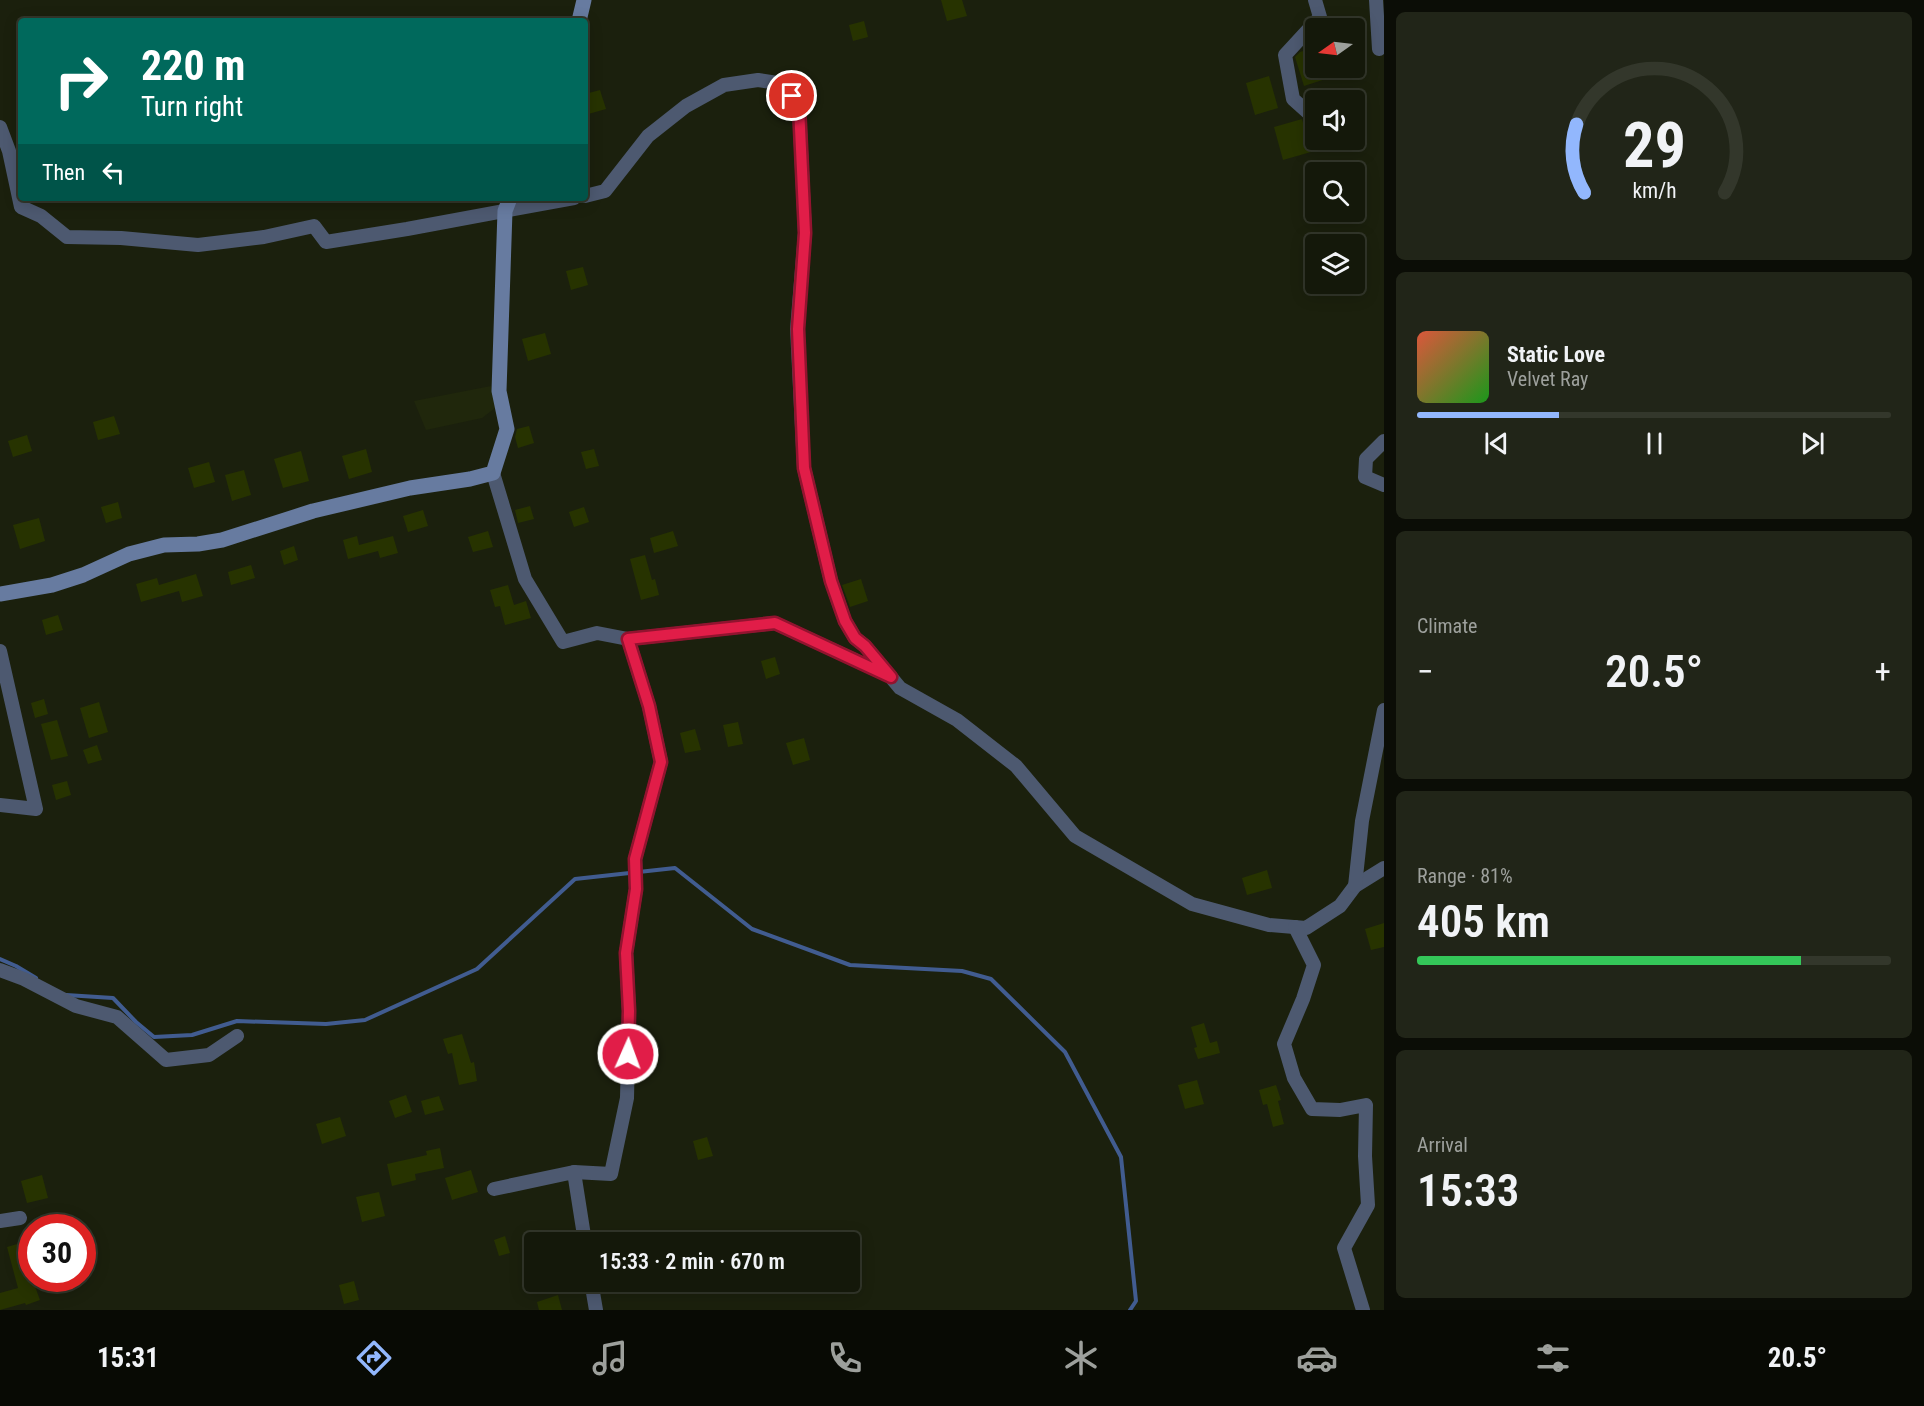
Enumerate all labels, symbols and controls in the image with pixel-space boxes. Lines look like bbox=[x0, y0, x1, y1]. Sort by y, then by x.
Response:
north arrow bbox=[1305, 18, 1365, 78]
map controls bbox=[1305, 18, 1365, 294]
text: 220 m bbox=[141, 41, 246, 90]
icon: right bbox=[42, 42, 120, 120]
pin bbox=[766, 70, 817, 121]
icon: arrive bbox=[775, 79, 808, 112]
button: sound bbox=[1305, 90, 1365, 150]
text: Turn right bbox=[141, 91, 243, 123]
text: 29 bbox=[1622, 109, 1686, 182]
icon: left bbox=[97, 156, 130, 189]
text: Then bbox=[42, 160, 85, 185]
button: search bbox=[1305, 162, 1365, 222]
text: km/h bbox=[1632, 178, 1676, 203]
button: layers bbox=[1305, 234, 1365, 294]
text: Static Love bbox=[1507, 342, 1605, 367]
text: Velvet Ray bbox=[1507, 367, 1588, 391]
icon: previous bbox=[1480, 427, 1513, 460]
icon: pause bbox=[1638, 427, 1671, 460]
icon: next bbox=[1796, 427, 1829, 460]
text: Climate bbox=[1417, 614, 1477, 638]
text: 20.5° bbox=[1605, 645, 1703, 698]
text: − bbox=[1417, 652, 1434, 691]
text: + bbox=[1875, 652, 1891, 691]
text: Range · 81% bbox=[1417, 864, 1513, 888]
text: 405 km bbox=[1417, 895, 1550, 948]
position arrow bbox=[596, 1022, 660, 1086]
text: Arrival bbox=[1417, 1133, 1468, 1157]
text: 15:33 bbox=[1417, 1164, 1519, 1217]
speed limit sign: 30 bbox=[18, 1214, 96, 1292]
text: 15:33 · 2 min · 670 m bbox=[599, 1249, 785, 1274]
icon: directions bbox=[353, 1337, 395, 1379]
icon: music bbox=[589, 1337, 631, 1379]
icon: phone bbox=[824, 1337, 866, 1379]
icon: climate bbox=[1060, 1337, 1102, 1379]
icon: car bbox=[1296, 1337, 1338, 1379]
icon: filters bbox=[1532, 1337, 1574, 1379]
text: 15:31 bbox=[97, 1342, 159, 1374]
text: 20.5° bbox=[1768, 1342, 1827, 1374]

